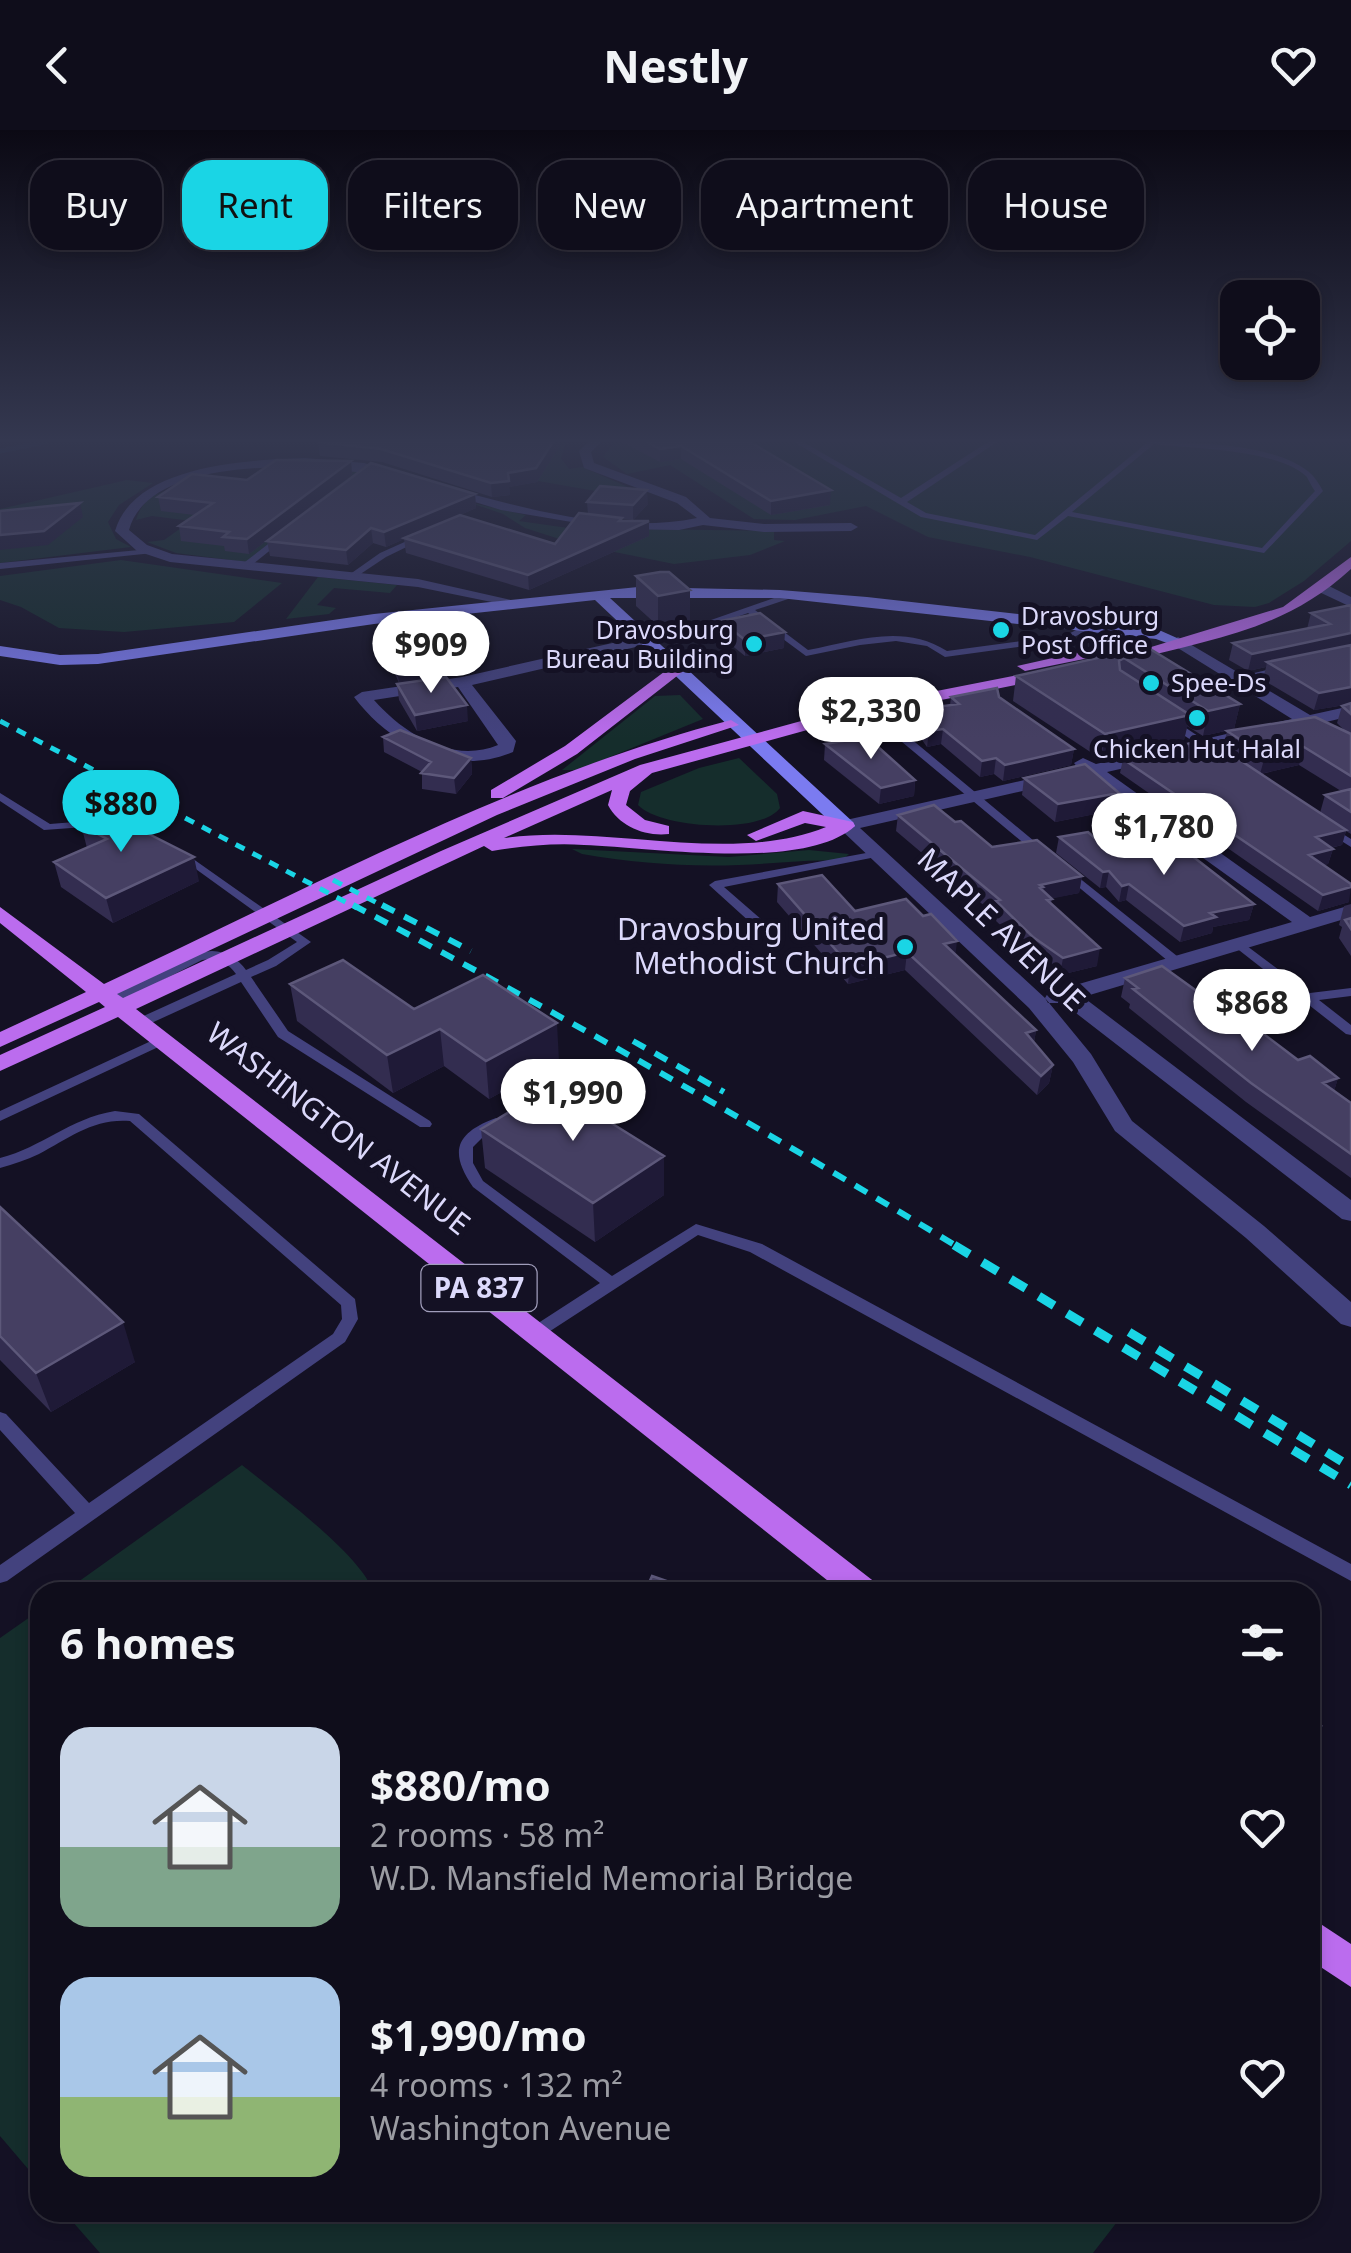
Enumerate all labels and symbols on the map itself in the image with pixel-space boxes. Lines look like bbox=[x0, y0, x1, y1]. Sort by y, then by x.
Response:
place label: Dravosburg Post Office bbox=[1021, 598, 1159, 661]
pin: $909 bbox=[372, 611, 490, 696]
place label: Dravosburg Bureau Building bbox=[545, 612, 734, 675]
marker: Dravosburg Post Office bbox=[990, 619, 1012, 641]
marker: Dravosburg Bureau Building bbox=[743, 633, 765, 655]
place label: Spee-Ds bbox=[1171, 665, 1267, 699]
marker: Spee-Ds bbox=[1140, 672, 1162, 694]
pin: $2,330 bbox=[790, 677, 952, 762]
marker: Chicken Hut Halal bbox=[1186, 707, 1208, 729]
place label: Chicken Hut Halal bbox=[1093, 731, 1301, 765]
pin: $880 bbox=[62, 770, 180, 855]
pin: $1,780 bbox=[1083, 793, 1245, 878]
street label: MAPLE AVENUE bbox=[909, 838, 1095, 1020]
place label: Dravosburg United Methodist Church bbox=[617, 908, 885, 983]
marker: Dravosburg United Methodist Church bbox=[894, 936, 916, 958]
pin: $868 bbox=[1193, 969, 1311, 1054]
street label: WASHINGTON AVENUE bbox=[199, 1012, 479, 1244]
pin: $1,990 bbox=[492, 1059, 654, 1144]
road number: PA 837 bbox=[422, 1265, 536, 1311]

